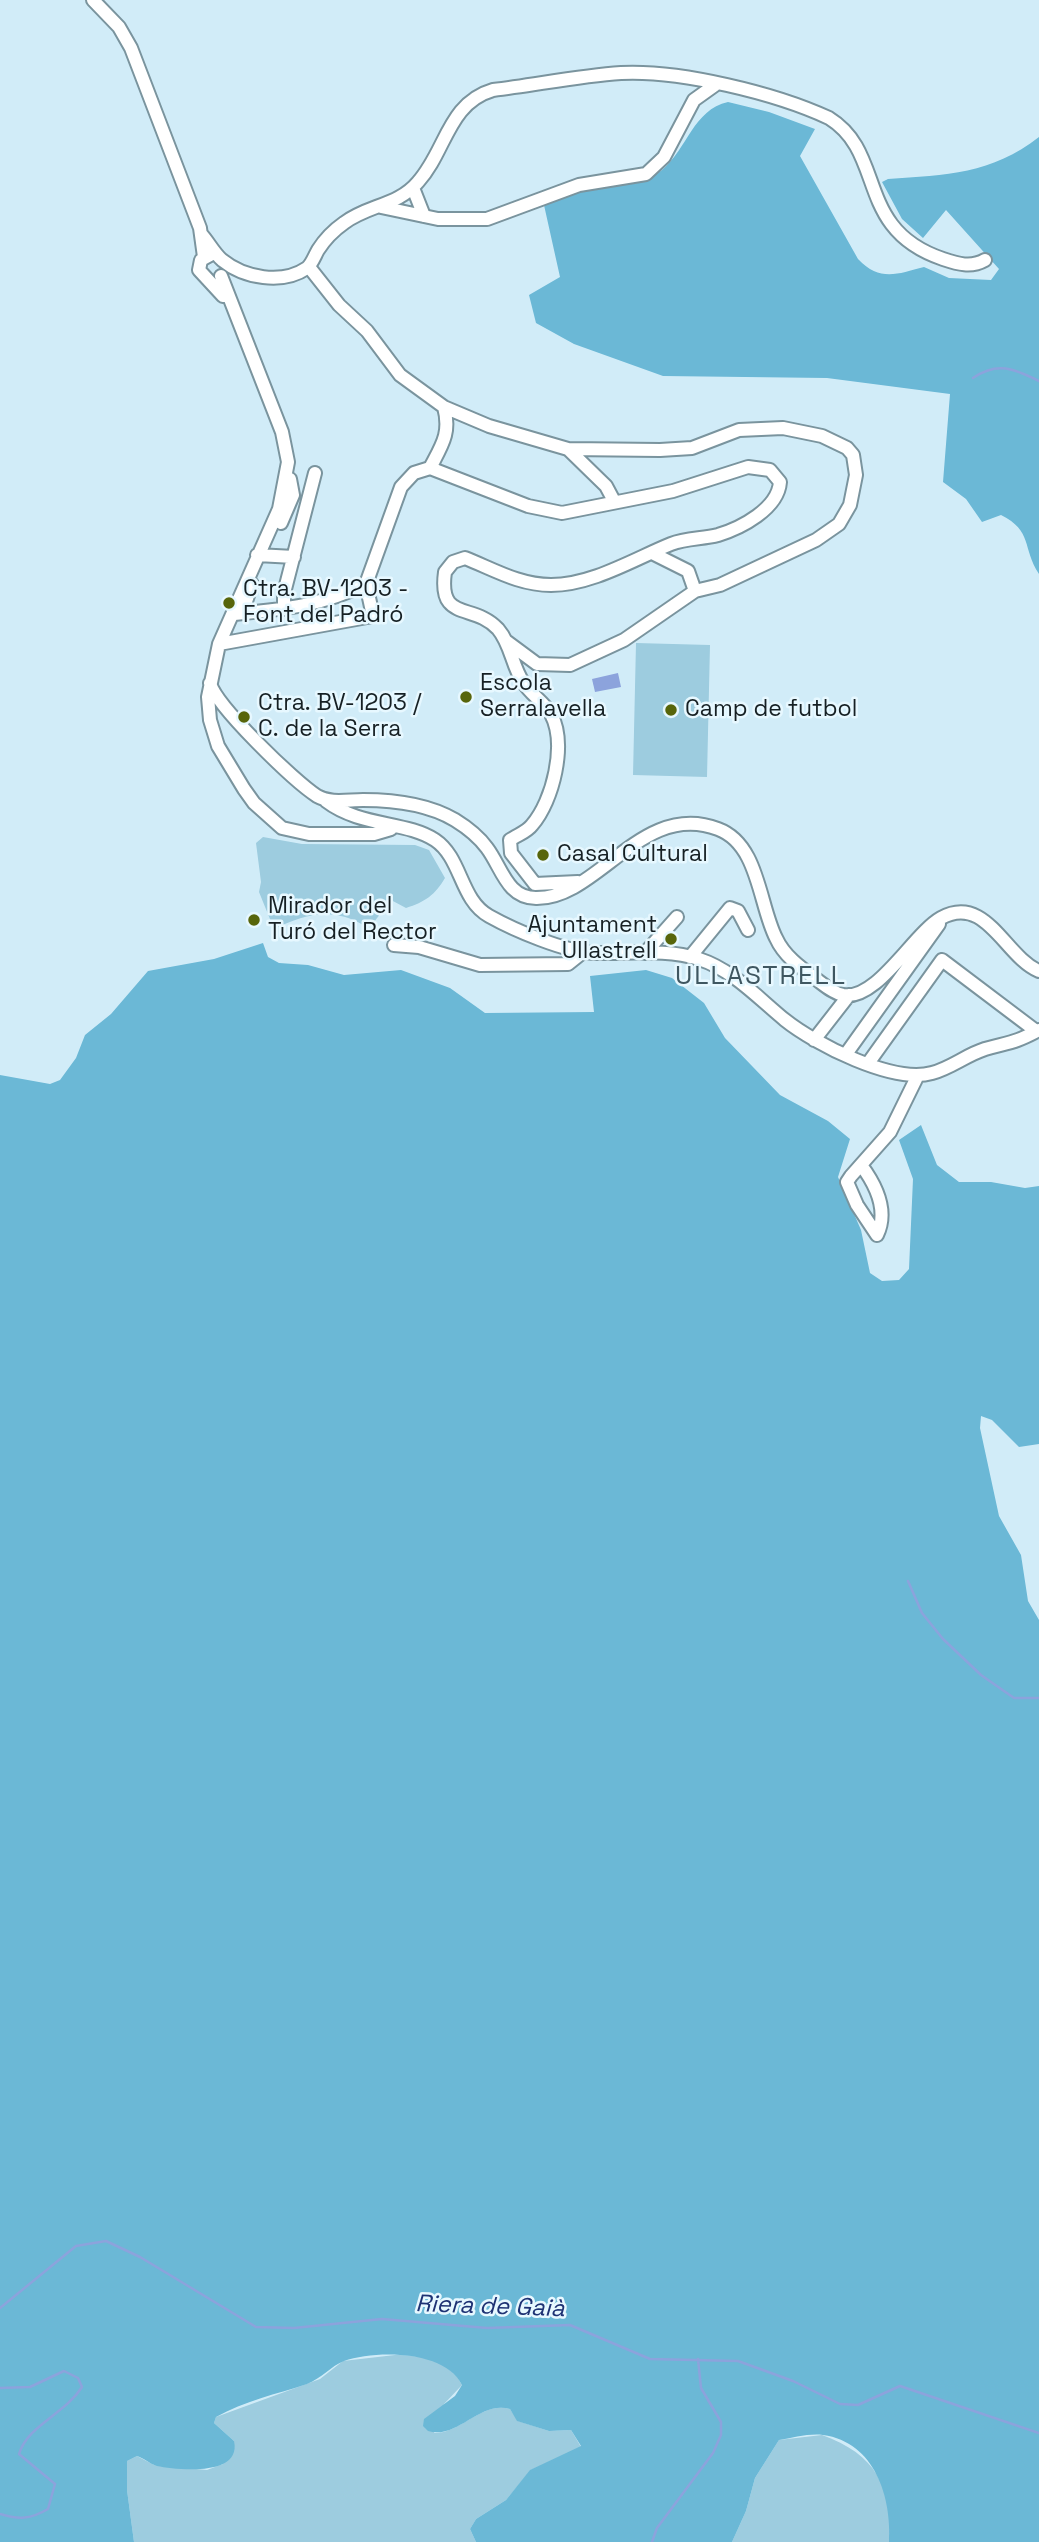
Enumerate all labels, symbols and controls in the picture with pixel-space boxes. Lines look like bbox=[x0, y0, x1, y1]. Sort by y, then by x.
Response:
place label: Ctra. BV-1203 - Font del Padró bbox=[243, 576, 408, 630]
marker: Ctra. BV-1203 - Font del Padró bbox=[221, 595, 237, 611]
place label: Escola Serralavella bbox=[480, 670, 606, 724]
marker: Escola Serralavella bbox=[458, 689, 474, 705]
place label: Ctra. BV-1203 / C. de la Serra bbox=[258, 690, 421, 744]
place label: Camp de futbol bbox=[685, 696, 857, 724]
marker: Camp de futbol bbox=[663, 702, 679, 718]
marker: Ctra. BV-1203 / C. de la Serra bbox=[236, 709, 252, 725]
place label: Casal Cultural bbox=[557, 841, 708, 869]
marker: Casal Cultural bbox=[535, 847, 551, 863]
place label: Mirador del Turó del Rector bbox=[268, 893, 437, 947]
marker: Mirador del Turó del Rector bbox=[246, 912, 262, 928]
place label: Ajuntament Ullastrell bbox=[527, 912, 657, 966]
marker: Ajuntament Ullastrell bbox=[663, 931, 679, 947]
district label: ULLASTRELL bbox=[676, 961, 846, 993]
water label: Riera de Gaià bbox=[415, 2290, 565, 2324]

